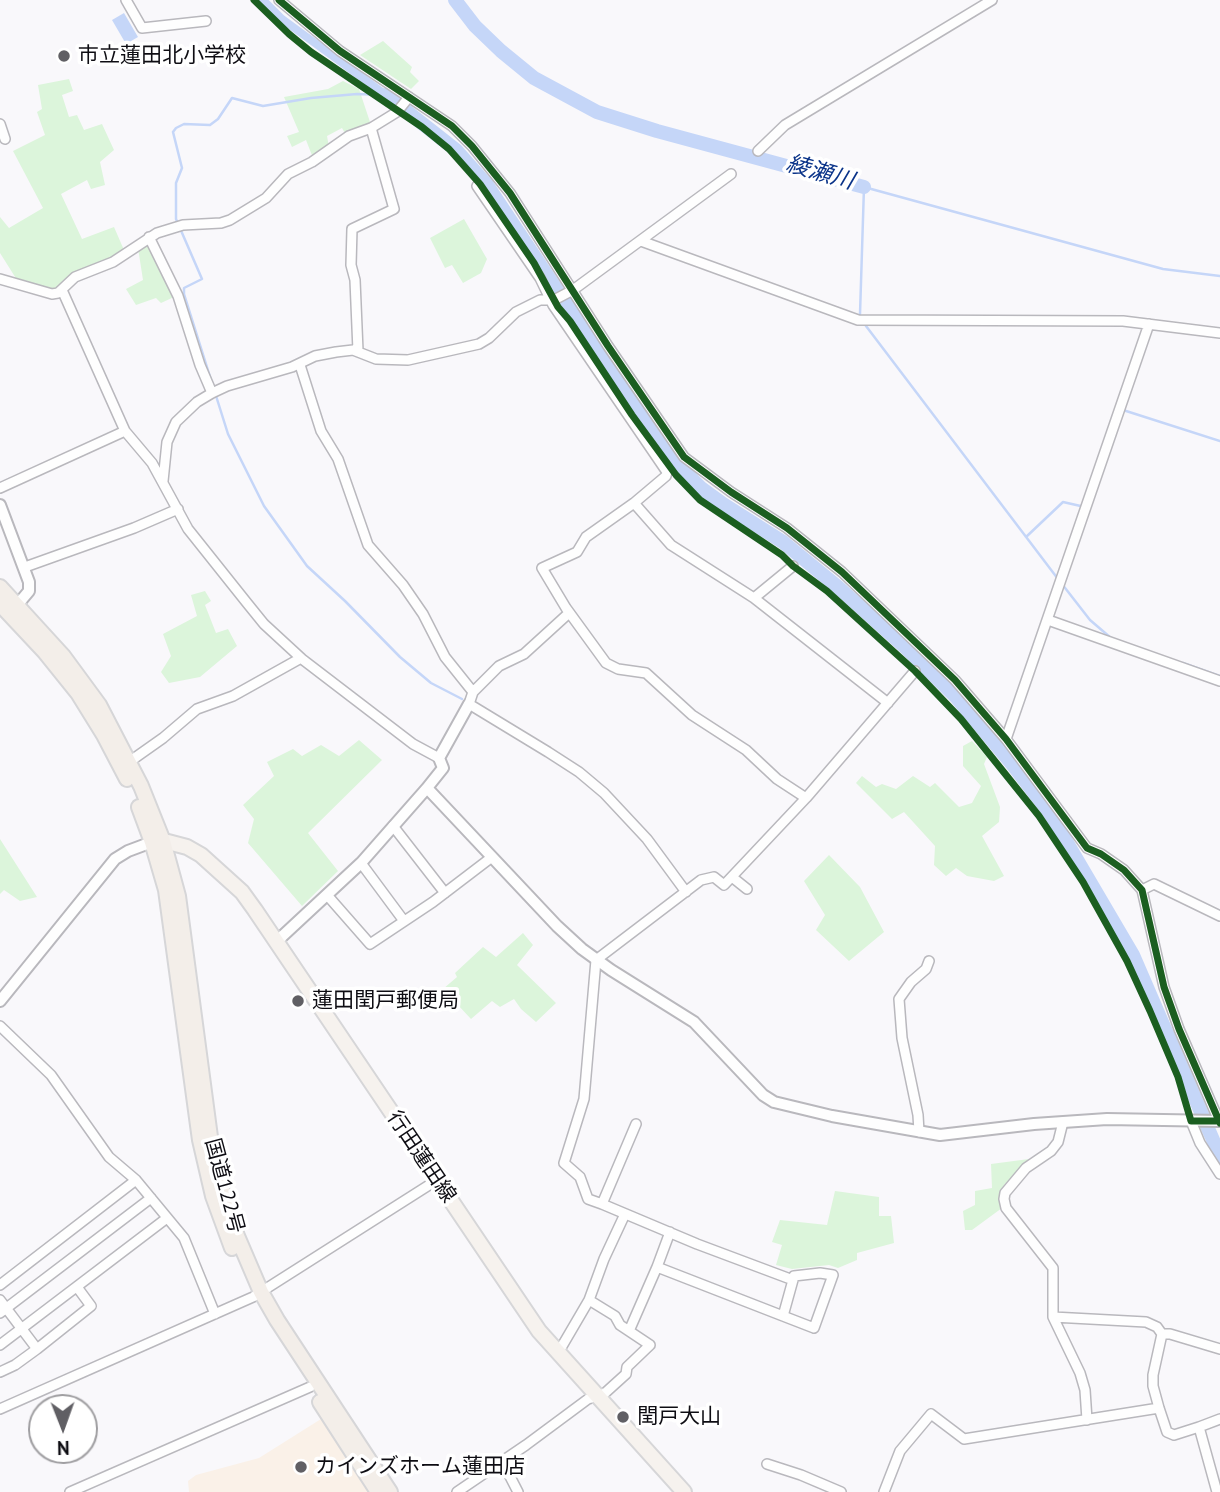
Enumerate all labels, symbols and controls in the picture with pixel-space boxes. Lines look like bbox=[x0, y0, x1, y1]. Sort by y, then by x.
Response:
place label: 市立蓮田北小学校 bbox=[78, 43, 246, 69]
marker: 市立蓮田北小学校 bbox=[56, 48, 72, 64]
water label: 綾瀬川 bbox=[783, 150, 857, 196]
place label: 蓮田閏戸郵便局 bbox=[312, 988, 459, 1014]
marker: 蓮田閏戸郵便局 bbox=[290, 993, 306, 1009]
street label: 行田蓮田線 bbox=[381, 1106, 461, 1208]
street label: 国道122号 bbox=[199, 1136, 249, 1236]
north arrow bbox=[28, 1394, 98, 1464]
place label: 閏戸大山 bbox=[637, 1404, 721, 1430]
marker: 閏戸大山 bbox=[615, 1409, 631, 1425]
text: N bbox=[57, 1436, 70, 1460]
place label: カインズホーム蓮田店 bbox=[315, 1454, 525, 1480]
marker: カインズホーム蓮田店 bbox=[293, 1459, 309, 1475]

